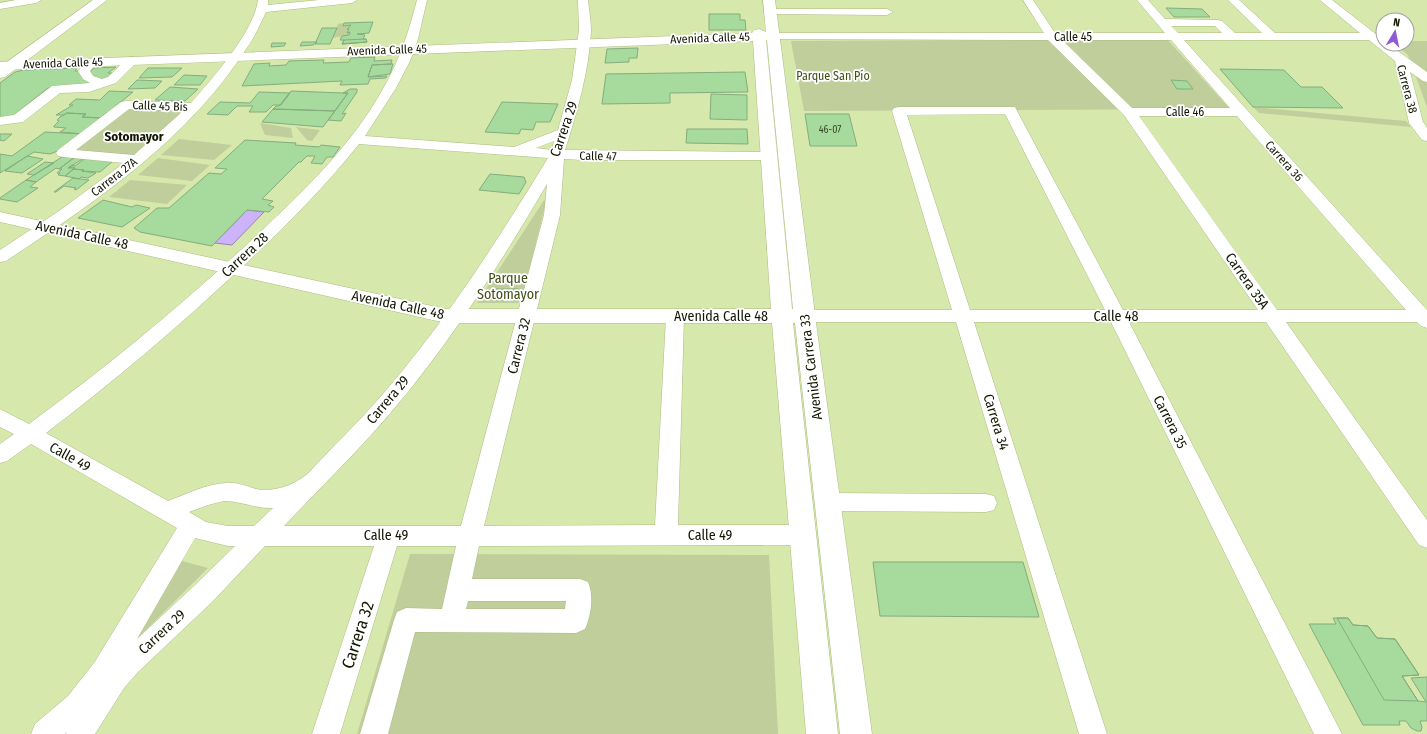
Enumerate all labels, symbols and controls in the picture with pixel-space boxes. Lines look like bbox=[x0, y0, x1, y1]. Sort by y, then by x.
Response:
north arrow bbox=[1375, 12, 1415, 52]
text: N bbox=[1392, 16, 1401, 30]
street label: Avenida Calle 45 bbox=[670, 30, 751, 46]
street label: Calle 45 bbox=[1054, 30, 1092, 44]
street label: Avenida Calle 45 bbox=[347, 42, 428, 58]
street label: Avenida Calle 45 bbox=[23, 55, 104, 71]
street label: Carrera 38 bbox=[1394, 63, 1420, 115]
park label: Parque San Pío bbox=[796, 69, 870, 83]
street label: Calle 45 Bis bbox=[132, 98, 188, 114]
street label: Carrera 29 bbox=[547, 99, 581, 159]
street label: Calle 46 bbox=[1166, 105, 1204, 119]
house number: 46-07 bbox=[819, 124, 841, 136]
district label: Sotomayor bbox=[105, 129, 164, 144]
street label: Carrera 36 bbox=[1262, 138, 1306, 184]
street label: Calle 47 bbox=[579, 149, 617, 163]
street label: Carrera 27A bbox=[88, 154, 140, 199]
street label: Avenida Calle 48 bbox=[34, 217, 130, 253]
street label: Carrera 28 bbox=[218, 229, 272, 281]
street label: Carrera 35A bbox=[1221, 250, 1273, 313]
park label: Parque Sotomayor bbox=[477, 270, 539, 303]
street label: Avenida Calle 48 bbox=[350, 287, 446, 323]
street label: Avenida Calle 48 bbox=[674, 308, 768, 325]
street label: Calle 48 bbox=[1094, 308, 1139, 325]
street label: Avenida Carrera 33 bbox=[796, 313, 826, 421]
street label: Carrera 32 bbox=[504, 316, 534, 376]
street label: Carrera 29 bbox=[363, 372, 413, 428]
street label: Carrera 34 bbox=[979, 392, 1013, 452]
street label: Carrera 35 bbox=[1149, 393, 1191, 451]
street label: Calle 49 bbox=[46, 439, 94, 475]
street label: Calle 49 bbox=[364, 527, 408, 544]
street label: Calle 49 bbox=[688, 527, 732, 544]
street label: Carrera 32 bbox=[337, 599, 379, 671]
street label: Carrera 29 bbox=[135, 606, 189, 658]

